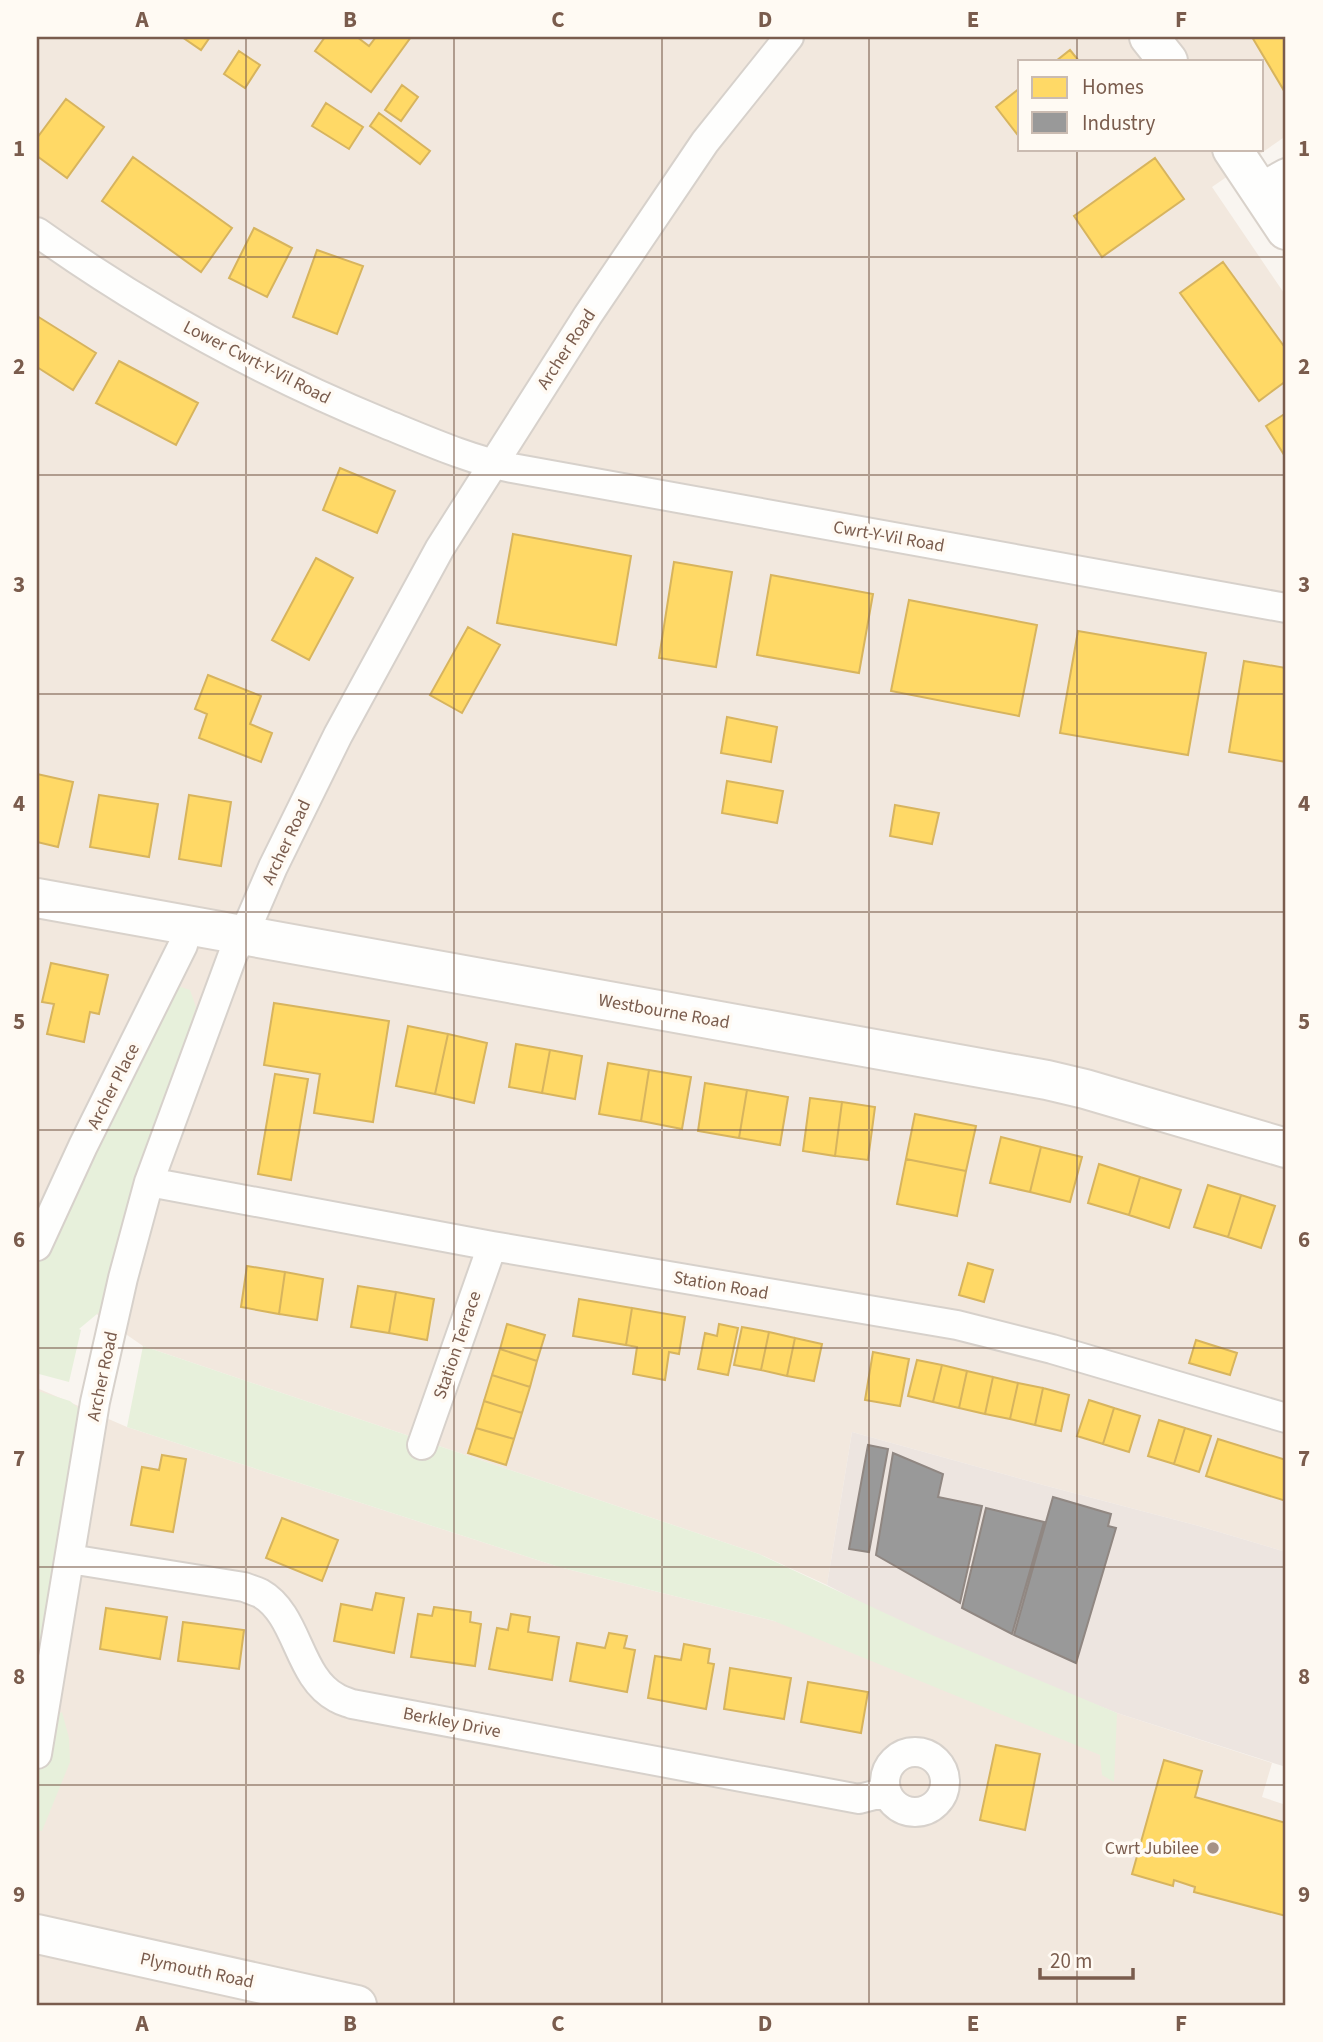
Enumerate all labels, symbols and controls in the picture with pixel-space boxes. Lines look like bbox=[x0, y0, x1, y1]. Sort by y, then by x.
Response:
text: A bbox=[134, 3, 149, 36]
text: B bbox=[343, 3, 357, 36]
text: C bbox=[551, 3, 565, 36]
text: D bbox=[758, 3, 772, 36]
text: E bbox=[967, 3, 979, 36]
text: F bbox=[1175, 3, 1187, 36]
legend bbox=[1018, 60, 1264, 150]
text: Homes bbox=[1082, 72, 1144, 102]
text: Industry bbox=[1082, 108, 1155, 138]
text: 1 bbox=[13, 132, 25, 165]
text: 1 bbox=[1298, 132, 1310, 165]
street label: Archer Road bbox=[531, 304, 602, 394]
street label: Lower Cwrt-Y-Vil Road bbox=[179, 314, 335, 410]
text: 2 bbox=[13, 350, 25, 383]
text: 2 bbox=[1298, 350, 1310, 383]
street label: Cwrt-Y-Vil Road bbox=[831, 514, 946, 559]
text: 3 bbox=[13, 568, 25, 601]
text: 3 bbox=[1298, 568, 1310, 601]
text: 4 bbox=[13, 787, 25, 820]
text: 4 bbox=[1298, 787, 1310, 820]
street label: Archer Road bbox=[256, 796, 317, 889]
street label: Westbourne Road bbox=[596, 988, 732, 1035]
text: 5 bbox=[13, 1005, 25, 1038]
text: 5 bbox=[1298, 1005, 1310, 1038]
street label: Archer Place bbox=[81, 1039, 146, 1133]
text: 6 bbox=[13, 1223, 25, 1256]
text: 6 bbox=[1298, 1223, 1310, 1256]
street label: Station Road bbox=[671, 1265, 770, 1306]
street label: Station Terrace bbox=[427, 1288, 488, 1403]
street label: Archer Road bbox=[81, 1329, 124, 1423]
text: 7 bbox=[13, 1442, 25, 1475]
text: 7 bbox=[1298, 1442, 1310, 1475]
text: 8 bbox=[13, 1660, 25, 1693]
text: 8 bbox=[1298, 1660, 1310, 1693]
street label: Berkley Drive bbox=[401, 1701, 503, 1744]
place label: Cwrt Jubilee bbox=[1105, 1836, 1199, 1861]
marker: Cwrt Jubilee bbox=[1205, 1840, 1221, 1856]
text: 9 bbox=[13, 1878, 25, 1911]
text: 9 bbox=[1298, 1878, 1310, 1911]
scale bar bbox=[1040, 1937, 1132, 1981]
street label: Plymouth Road bbox=[138, 1946, 256, 1995]
text: 20 m bbox=[1050, 1946, 1092, 1976]
text: A bbox=[134, 2007, 149, 2040]
text: B bbox=[343, 2007, 357, 2040]
text: C bbox=[551, 2007, 565, 2040]
text: D bbox=[758, 2007, 772, 2040]
text: E bbox=[967, 2007, 979, 2040]
text: F bbox=[1175, 2007, 1187, 2040]

